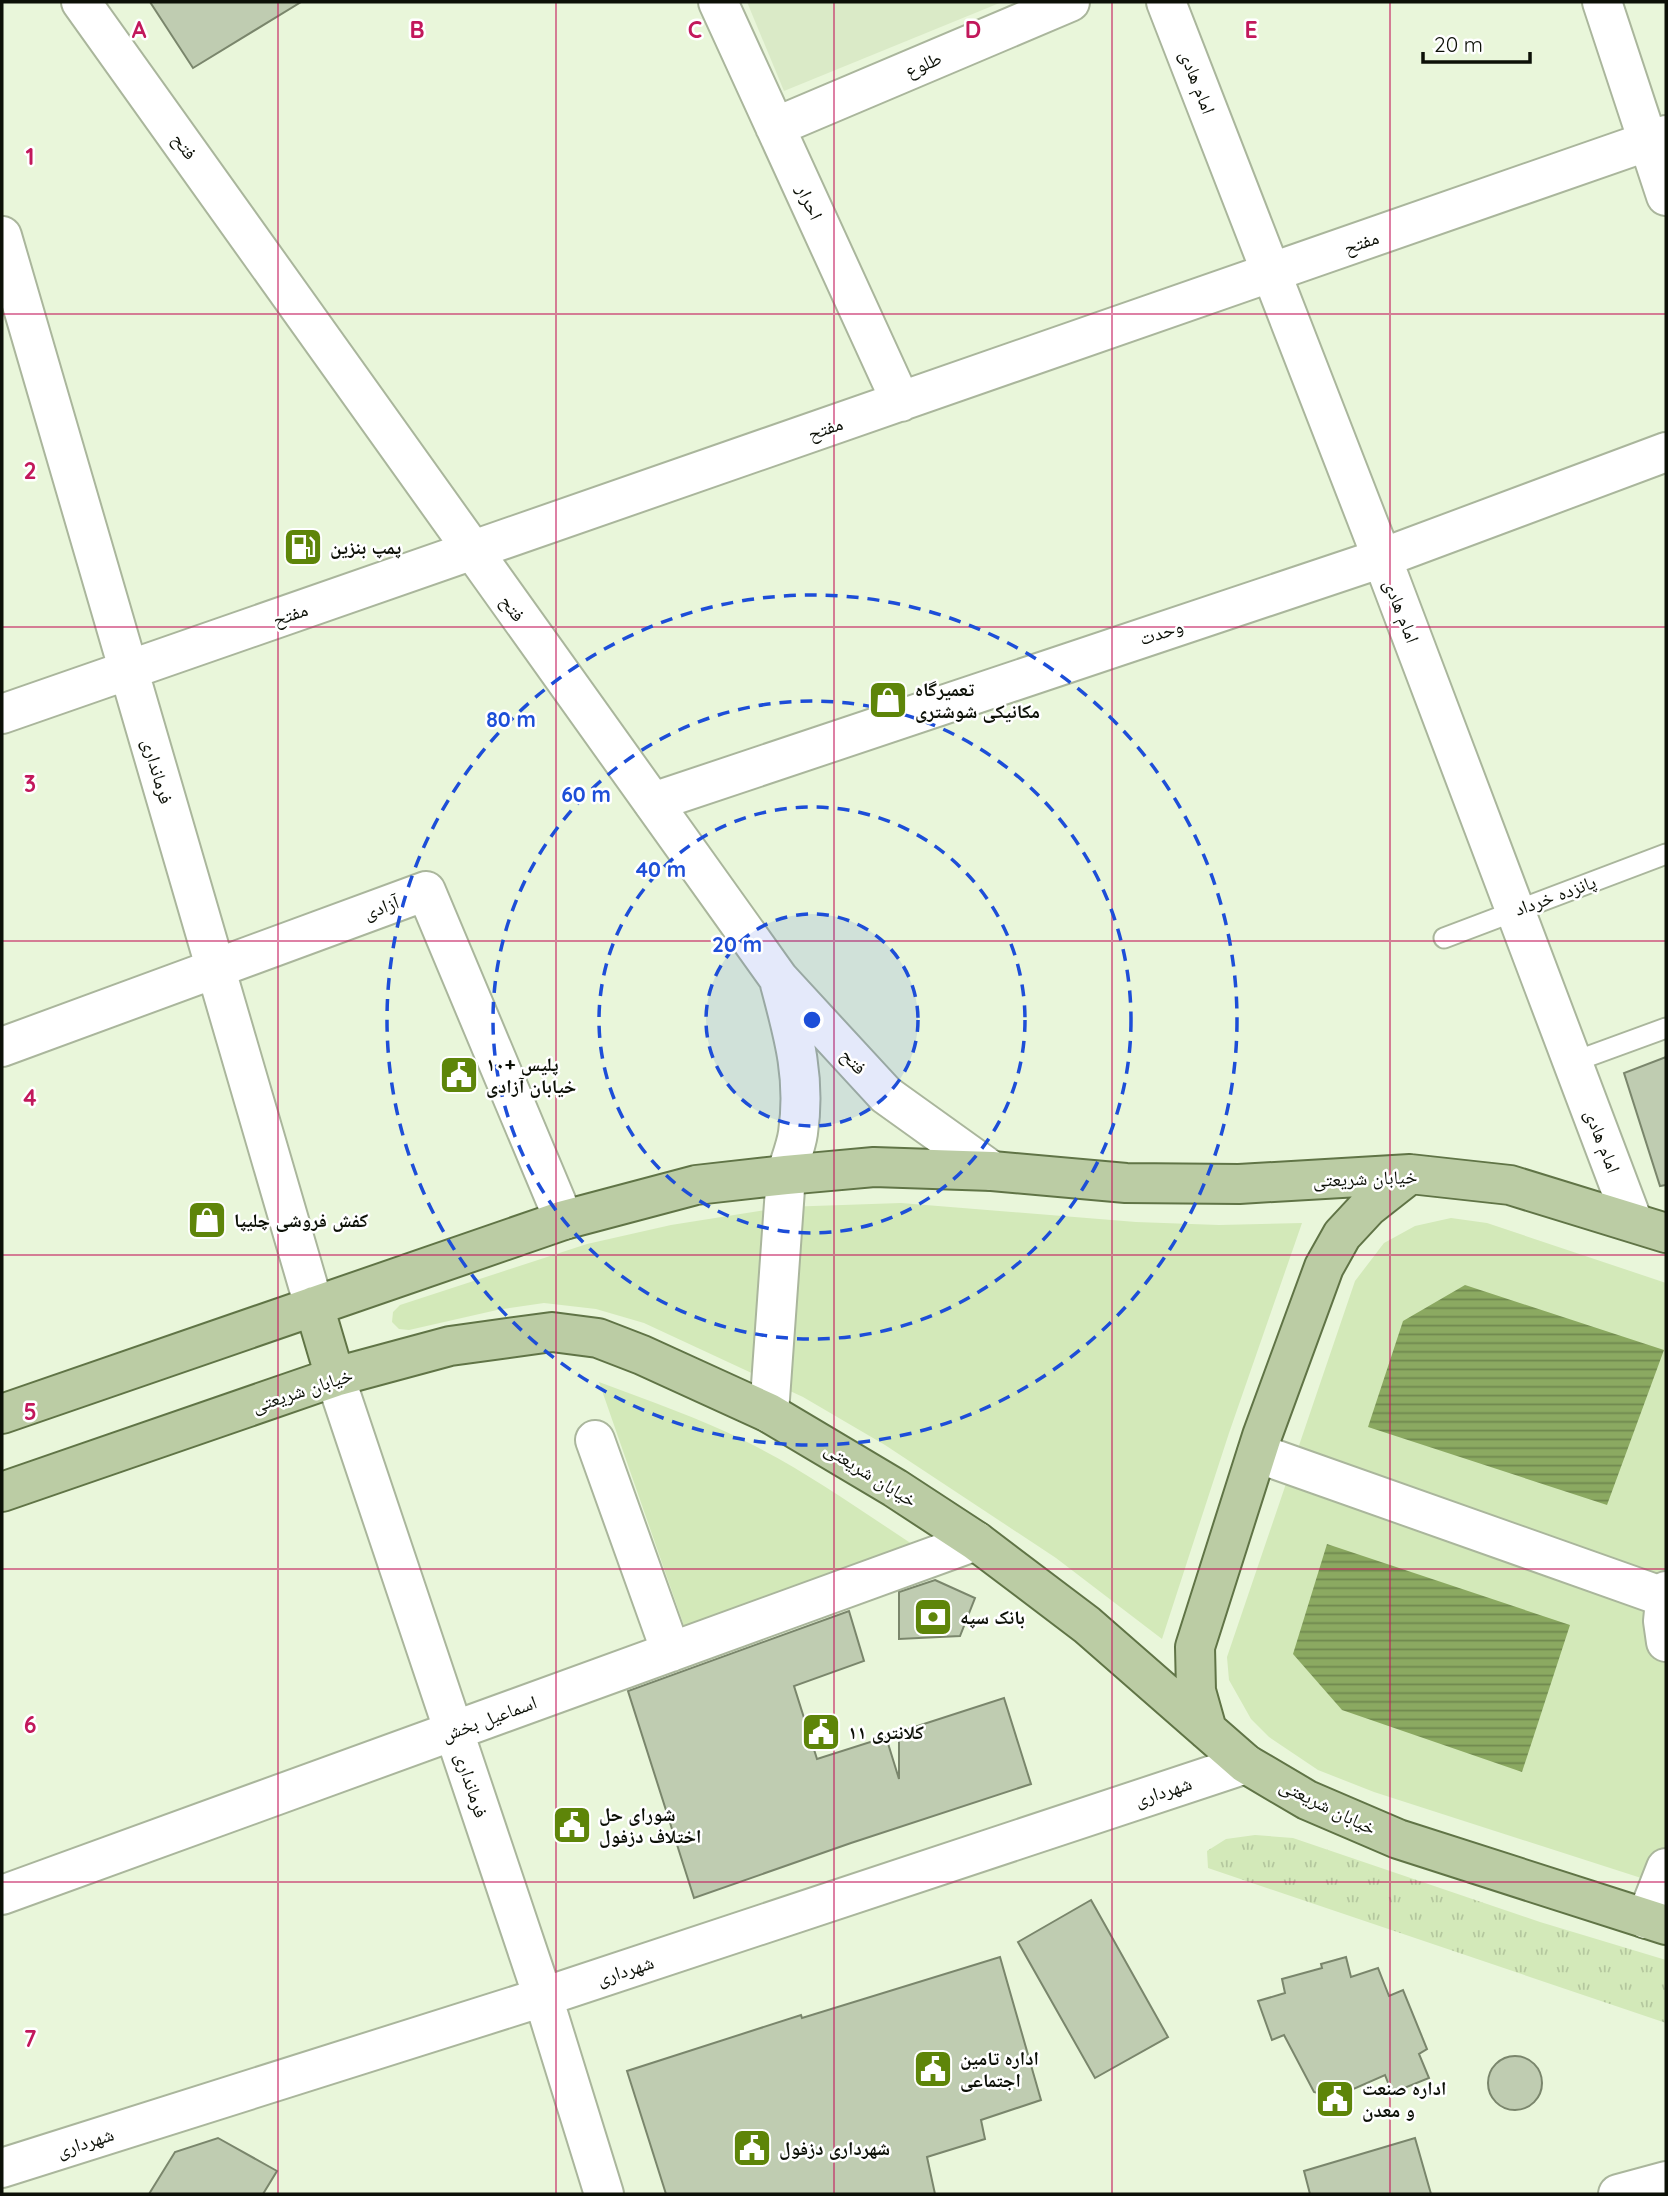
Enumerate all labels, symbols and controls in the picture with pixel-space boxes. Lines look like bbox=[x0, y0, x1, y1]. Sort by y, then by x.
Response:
text: A bbox=[132, 15, 147, 44]
text: B bbox=[409, 15, 425, 44]
text: C bbox=[688, 15, 702, 44]
text: D bbox=[965, 15, 981, 44]
text: E bbox=[1244, 15, 1258, 44]
scale bar bbox=[1423, 21, 1530, 65]
text: 20 m bbox=[1434, 31, 1483, 57]
street label: طلوع bbox=[901, 46, 945, 82]
street label: امام هادی bbox=[1173, 47, 1221, 118]
street label: فتح bbox=[166, 128, 203, 165]
text: 1 bbox=[26, 142, 34, 171]
street label: احرار bbox=[791, 180, 829, 223]
street label: مفتح bbox=[1340, 225, 1382, 260]
street label: مفتح bbox=[804, 411, 846, 446]
text: 2 bbox=[23, 456, 37, 485]
fuel station icon: پمپ بنزین bbox=[282, 526, 324, 568]
place label: پمپ بنزین bbox=[330, 535, 402, 559]
street label: امام هادی bbox=[1377, 576, 1425, 647]
street label: فتح bbox=[494, 590, 531, 627]
street label: مفتح bbox=[269, 597, 311, 632]
street label: وحدت bbox=[1136, 614, 1186, 650]
place label: تعمیرگاه مکانیکی شوشتری bbox=[915, 677, 1040, 723]
shop icon: تعمیرگاه مکانیکی شوشتری bbox=[867, 679, 909, 721]
text: 80 m bbox=[486, 706, 536, 732]
street label: فرمانداری bbox=[137, 736, 179, 807]
text: 3 bbox=[24, 769, 36, 798]
text: 60 m bbox=[561, 781, 611, 807]
text: 40 m bbox=[636, 856, 686, 882]
street label: پانزده خرداد bbox=[1511, 869, 1599, 921]
street label: آزادی bbox=[360, 889, 403, 924]
text: 20 m bbox=[712, 931, 762, 957]
centre of rings bbox=[800, 1008, 824, 1032]
street label: فتح bbox=[835, 1043, 872, 1080]
place label: پلیس +۱۰ خیابان آزادی bbox=[486, 1052, 576, 1098]
public building icon: پلیس +۱۰ خیابان آزادی bbox=[438, 1054, 480, 1096]
text: 4 bbox=[23, 1083, 37, 1112]
street label: امام هادی bbox=[1578, 1106, 1626, 1177]
street label: خیابان شریعتی bbox=[1312, 1164, 1418, 1192]
shop icon: کفش فروشی چلیپا bbox=[186, 1199, 228, 1241]
place label: کفش فروشی چلیپا bbox=[234, 1208, 369, 1232]
street label: خیابان شریعتی bbox=[249, 1362, 355, 1418]
text: 5 bbox=[23, 1397, 37, 1426]
street label: خیابان شریعتی bbox=[820, 1436, 922, 1512]
bank icon: بانک سپه bbox=[912, 1596, 954, 1638]
place label: بانک سپه bbox=[960, 1605, 1025, 1629]
street label: اسماعیل بخش bbox=[438, 1690, 540, 1746]
text: 6 bbox=[24, 1710, 36, 1739]
public building icon: کلانتری ۱۱ bbox=[800, 1711, 842, 1753]
place label: کلانتری ۱۱ bbox=[848, 1720, 925, 1744]
street label: فرمانداری bbox=[450, 1749, 494, 1821]
street label: شهرداری bbox=[1131, 1770, 1195, 1812]
street label: خیابان شریعتی bbox=[1276, 1772, 1380, 1840]
place label: شورای حل اختلاف دزفول bbox=[599, 1802, 701, 1848]
public building icon: شورای حل اختلاف دزفول bbox=[551, 1804, 593, 1846]
street label: شهرداری bbox=[593, 1949, 657, 1991]
text: 7 bbox=[24, 2024, 37, 2053]
place label: اداره تامین اجتماعی bbox=[960, 2046, 1039, 2092]
public building icon: اداره تامین اجتماعی bbox=[912, 2048, 954, 2090]
place label: اداره صنعت و معدن bbox=[1362, 2076, 1446, 2122]
public building icon: اداره صنعت و معدن bbox=[1314, 2078, 1356, 2120]
street label: شهرداری bbox=[53, 2121, 117, 2163]
public building icon: شهرداری دزفول bbox=[731, 2127, 773, 2169]
place label: شهرداری دزفول bbox=[779, 2136, 890, 2160]

